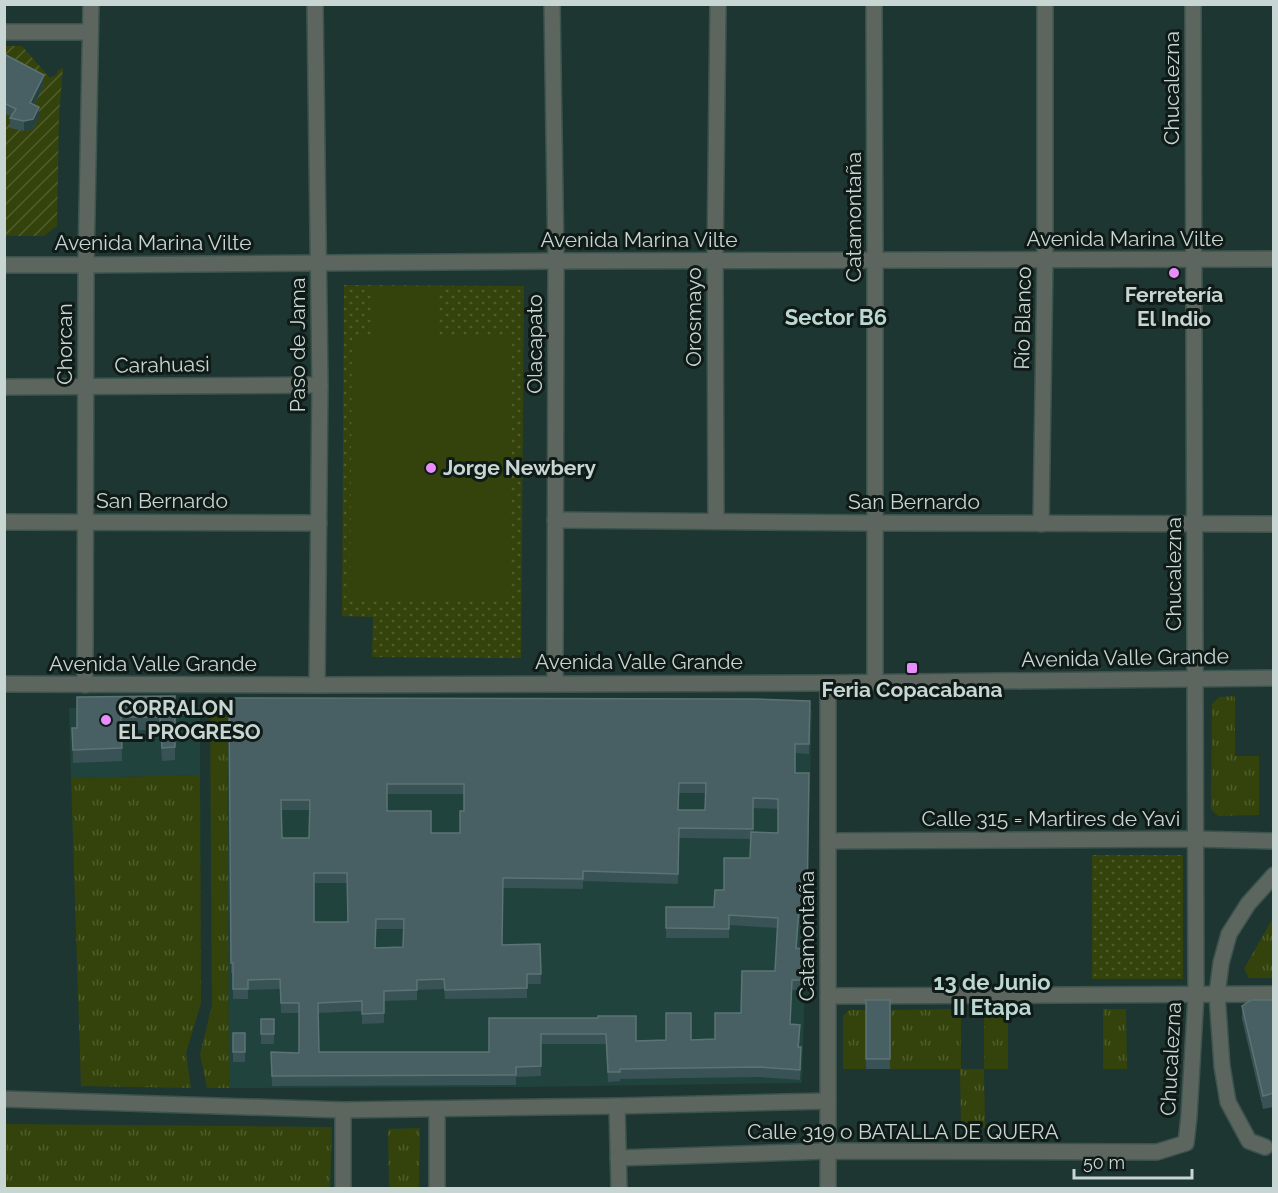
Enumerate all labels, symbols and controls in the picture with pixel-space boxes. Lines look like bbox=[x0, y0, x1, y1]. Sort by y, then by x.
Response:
street label: Chucalezna bbox=[1159, 31, 1184, 145]
street label: Catamontaña bbox=[841, 152, 866, 282]
street label: Avenida Marina Vilte bbox=[1026, 226, 1224, 251]
street label: Avenida Marina Vilte bbox=[540, 227, 738, 252]
street label: Avenida Marina Vilte bbox=[54, 230, 252, 255]
street label: Río Blanco bbox=[1009, 266, 1036, 370]
marker: Ferretería El Indio bbox=[1167, 266, 1181, 280]
street label: Orosmayo bbox=[681, 267, 706, 367]
street label: Paso de Jama bbox=[285, 278, 310, 412]
place label: Ferretería El Indio bbox=[1125, 282, 1223, 331]
street label: Olacapato bbox=[522, 294, 547, 394]
street label: Chorcan bbox=[52, 303, 77, 385]
district label: Sector B6 bbox=[785, 304, 887, 330]
street label: Carahuasi bbox=[114, 351, 210, 378]
place label: Jorge Newbery bbox=[443, 455, 597, 480]
marker: Jorge Newbery bbox=[424, 461, 438, 475]
street label: San Bernardo bbox=[96, 488, 228, 513]
street label: San Bernardo bbox=[848, 489, 980, 514]
street label: Chucalezna bbox=[1161, 517, 1186, 631]
street label: Avenida Valle Grande bbox=[1021, 643, 1229, 672]
street label: Avenida Valle Grande bbox=[535, 649, 743, 674]
street label: Avenida Valle Grande bbox=[49, 651, 257, 676]
marker: Feria Copacabana bbox=[905, 661, 919, 675]
place label: Feria Copacabana bbox=[821, 677, 1003, 702]
place label: CORRALON EL PROGRESO bbox=[118, 695, 261, 744]
marker: CORRALON EL PROGRESO bbox=[99, 713, 113, 727]
street label: Calle 315 = Martires de Yavi bbox=[922, 806, 1180, 831]
street label: Catamontaña bbox=[794, 871, 819, 1001]
district label: 13 de Junio II Etapa bbox=[934, 969, 1050, 1020]
street label: Chucalezna bbox=[1155, 1001, 1186, 1117]
street label: Calle 319 o BATALLA DE QUERA bbox=[747, 1119, 1059, 1144]
scale bar bbox=[1074, 1142, 1192, 1180]
text: 50 m bbox=[1083, 1152, 1125, 1173]

